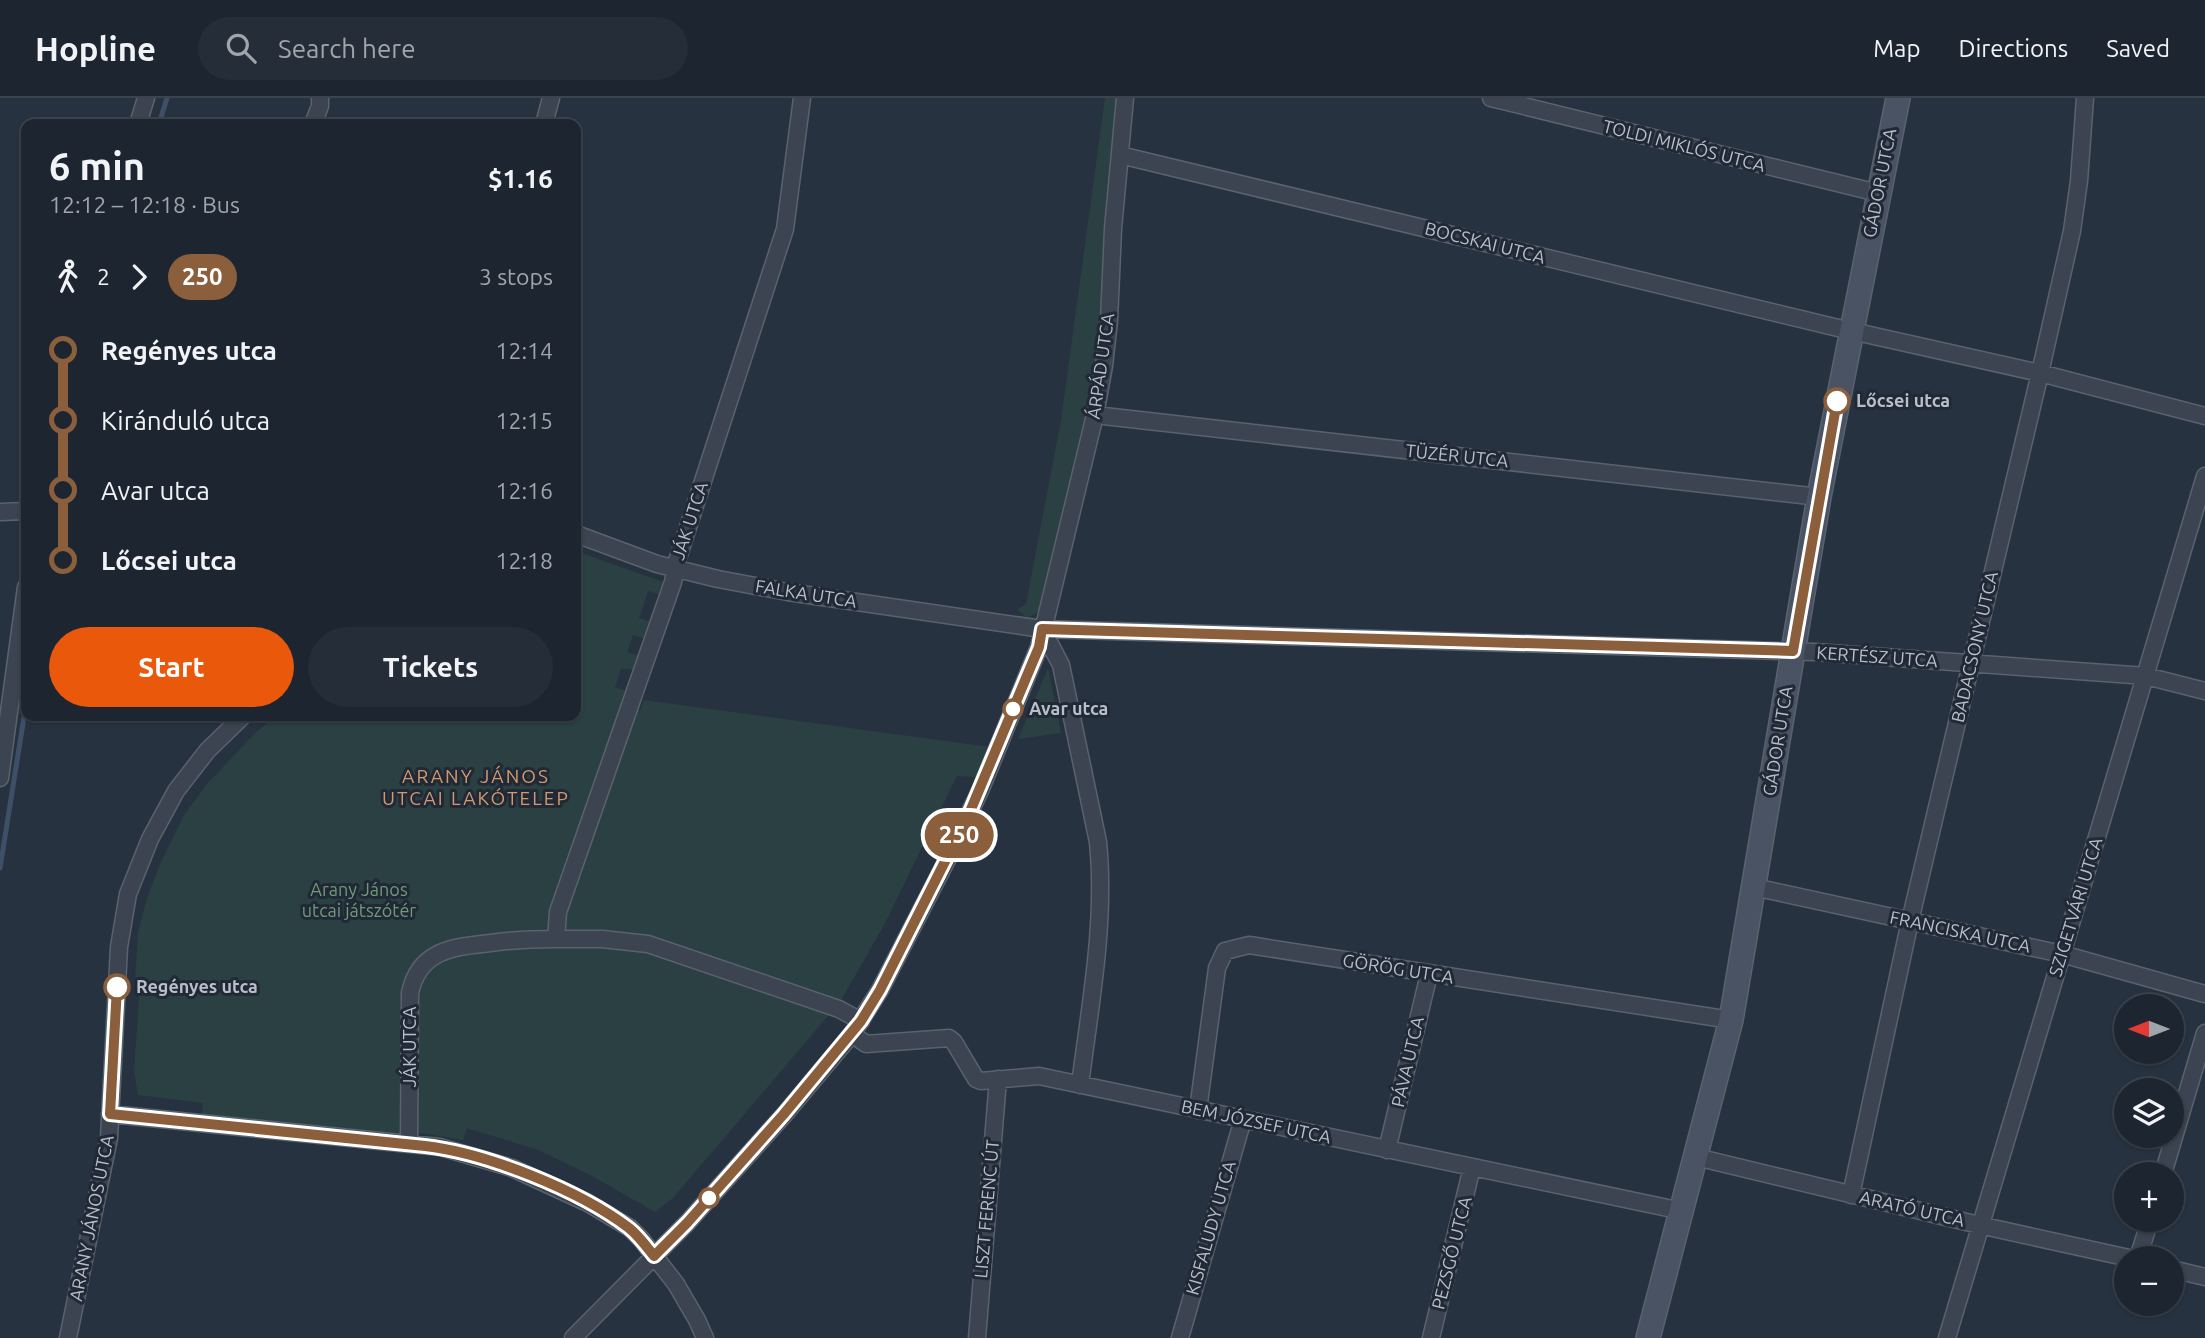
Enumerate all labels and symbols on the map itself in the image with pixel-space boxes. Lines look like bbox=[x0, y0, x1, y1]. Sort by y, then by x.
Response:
street label: TOLDI MIKLÓS UTCA bbox=[1601, 114, 1768, 175]
street label: GÁDOR UTCA bbox=[1858, 126, 1899, 239]
street label: BOCSKAI UTCA bbox=[1423, 217, 1548, 267]
street label: ÁRPÁD UTCA bbox=[1082, 311, 1117, 420]
marker: Lőcsei utca bbox=[1824, 388, 1850, 414]
place label: Lőcsei utca bbox=[1856, 390, 1950, 410]
street label: TÜZÉR UTCA bbox=[1405, 439, 1510, 470]
street label: JÁK UTCA bbox=[666, 479, 711, 562]
street label: BADACSONY UTCA bbox=[1947, 569, 2001, 724]
street label: FALKA UTCA bbox=[754, 575, 858, 611]
street label: KERTÉSZ UTCA bbox=[1816, 641, 1939, 670]
street label: GÁDOR UTCA bbox=[1757, 684, 1796, 797]
place label: Avar utca bbox=[1029, 698, 1108, 718]
marker: Avar utca bbox=[1003, 699, 1023, 719]
district label: ARANY JÁNOS UTCAI LAKÓTELEP bbox=[382, 765, 570, 809]
line badge: 250 bbox=[919, 812, 999, 858]
street label: SZIGETVÁRI UTCA bbox=[2043, 834, 2106, 979]
park label: Arany János utcai játszótér bbox=[302, 879, 416, 920]
street label: FRANCISKA UTCA bbox=[1888, 906, 2033, 956]
street label: GÖRÖG UTCA bbox=[1341, 949, 1455, 987]
marker: Regényes utca bbox=[104, 974, 130, 1000]
place label: Regényes utca bbox=[136, 976, 258, 996]
north arrow bbox=[2114, 994, 2184, 1064]
street label: JÁK UTCA bbox=[398, 1006, 419, 1087]
street label: PÁVA UTCA bbox=[1386, 1014, 1427, 1109]
street label: BEM JÓZSEF UTCA bbox=[1180, 1094, 1333, 1147]
street label: ARANY JÁNOS UTCA bbox=[64, 1133, 117, 1302]
street label: LISZT FERENC ÚT bbox=[969, 1139, 1002, 1279]
street label: KISFALUDY UTCA bbox=[1181, 1158, 1239, 1297]
street label: ARATÓ UTCA bbox=[1858, 1185, 1967, 1230]
unlabelled marker bbox=[699, 1188, 719, 1208]
street label: PEZSGŐ UTCA bbox=[1426, 1194, 1475, 1311]

